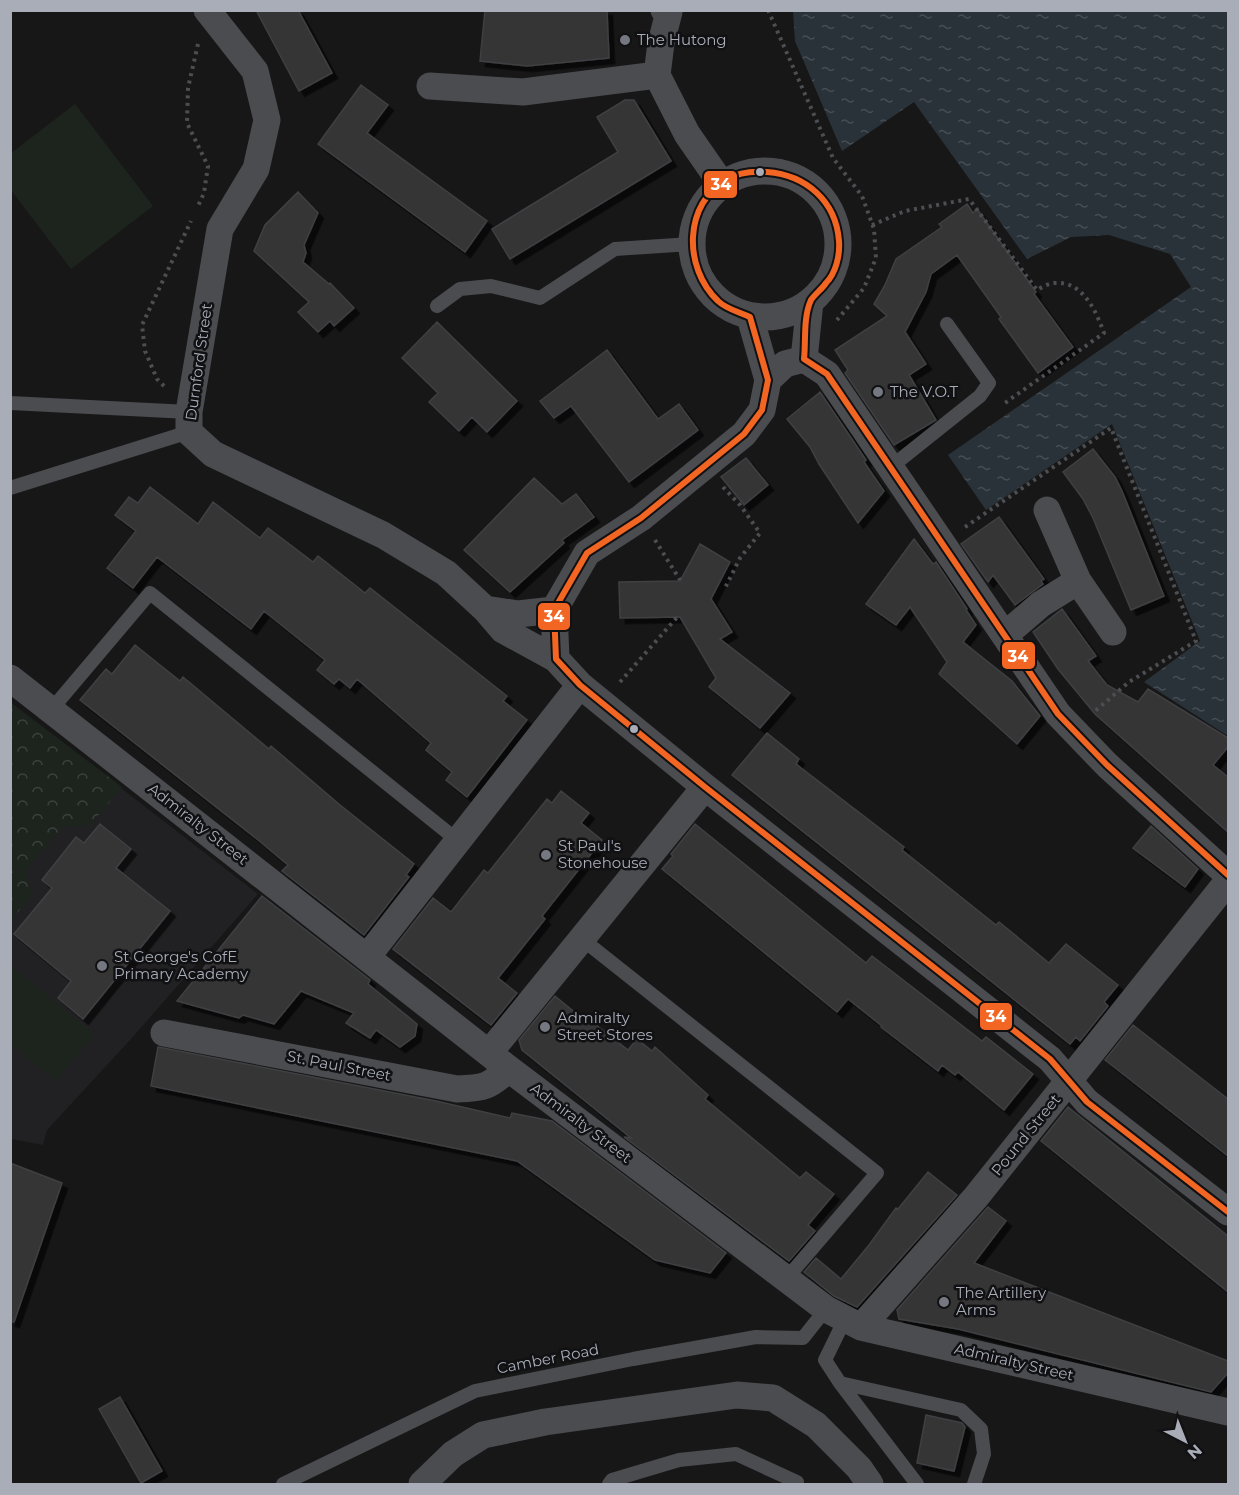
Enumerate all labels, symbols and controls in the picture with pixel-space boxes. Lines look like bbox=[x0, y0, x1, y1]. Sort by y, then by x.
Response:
place label: The Hutong bbox=[637, 30, 727, 49]
marker: The Hutong bbox=[618, 33, 632, 47]
unlabelled marker bbox=[754, 166, 766, 178]
line badge: 34 bbox=[703, 170, 738, 199]
text: 34 bbox=[710, 175, 731, 194]
street label: Durnford Street bbox=[181, 302, 216, 422]
place label: The V.O.T bbox=[890, 382, 959, 401]
marker: The V.O.T bbox=[871, 385, 885, 399]
line badge: 34 bbox=[537, 602, 571, 631]
text: 34 bbox=[543, 607, 564, 626]
line badge: 34 bbox=[1001, 641, 1036, 670]
text: 34 bbox=[1007, 647, 1028, 666]
unlabelled marker bbox=[628, 723, 640, 735]
street label: Admiralty Street bbox=[144, 779, 252, 869]
place label: St Paul's Stonehouse bbox=[558, 836, 648, 872]
marker: St Paul's Stonehouse bbox=[539, 848, 553, 862]
place label: St George's CofE Primary Academy bbox=[114, 947, 249, 983]
marker: St George's CofE Primary Academy bbox=[95, 959, 109, 973]
line badge: 34 bbox=[979, 1002, 1013, 1031]
text: 34 bbox=[985, 1007, 1006, 1026]
place label: Admiralty Street Stores bbox=[557, 1008, 653, 1044]
marker: Admiralty Street Stores bbox=[538, 1020, 552, 1034]
street label: St. Paul Street bbox=[286, 1046, 393, 1085]
street label: Admiralty Street bbox=[527, 1078, 636, 1167]
street label: Pound Street bbox=[987, 1090, 1064, 1179]
place label: The Artillery Arms bbox=[956, 1283, 1047, 1319]
marker: The Artillery Arms bbox=[937, 1295, 951, 1309]
street label: Camber Road bbox=[495, 1339, 601, 1378]
street label: Admiralty Street bbox=[953, 1339, 1076, 1384]
north arrow bbox=[1155, 1411, 1215, 1471]
text: N bbox=[1184, 1440, 1206, 1463]

